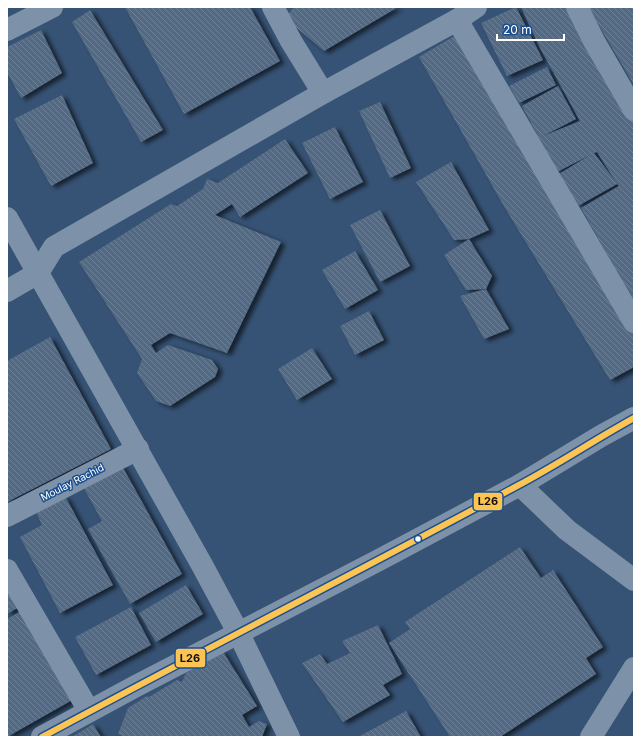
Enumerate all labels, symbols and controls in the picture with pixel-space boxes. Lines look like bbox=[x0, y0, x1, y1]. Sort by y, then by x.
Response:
scale bar bbox=[497, 16, 564, 42]
text: 20 m bbox=[503, 22, 532, 37]
street label: Moulay Rachid bbox=[38, 461, 106, 503]
line badge: L26 bbox=[473, 492, 503, 511]
text: L26 bbox=[478, 494, 498, 508]
unlabelled marker bbox=[413, 534, 423, 544]
line badge: L26 bbox=[175, 648, 206, 668]
text: L26 bbox=[180, 651, 200, 665]

